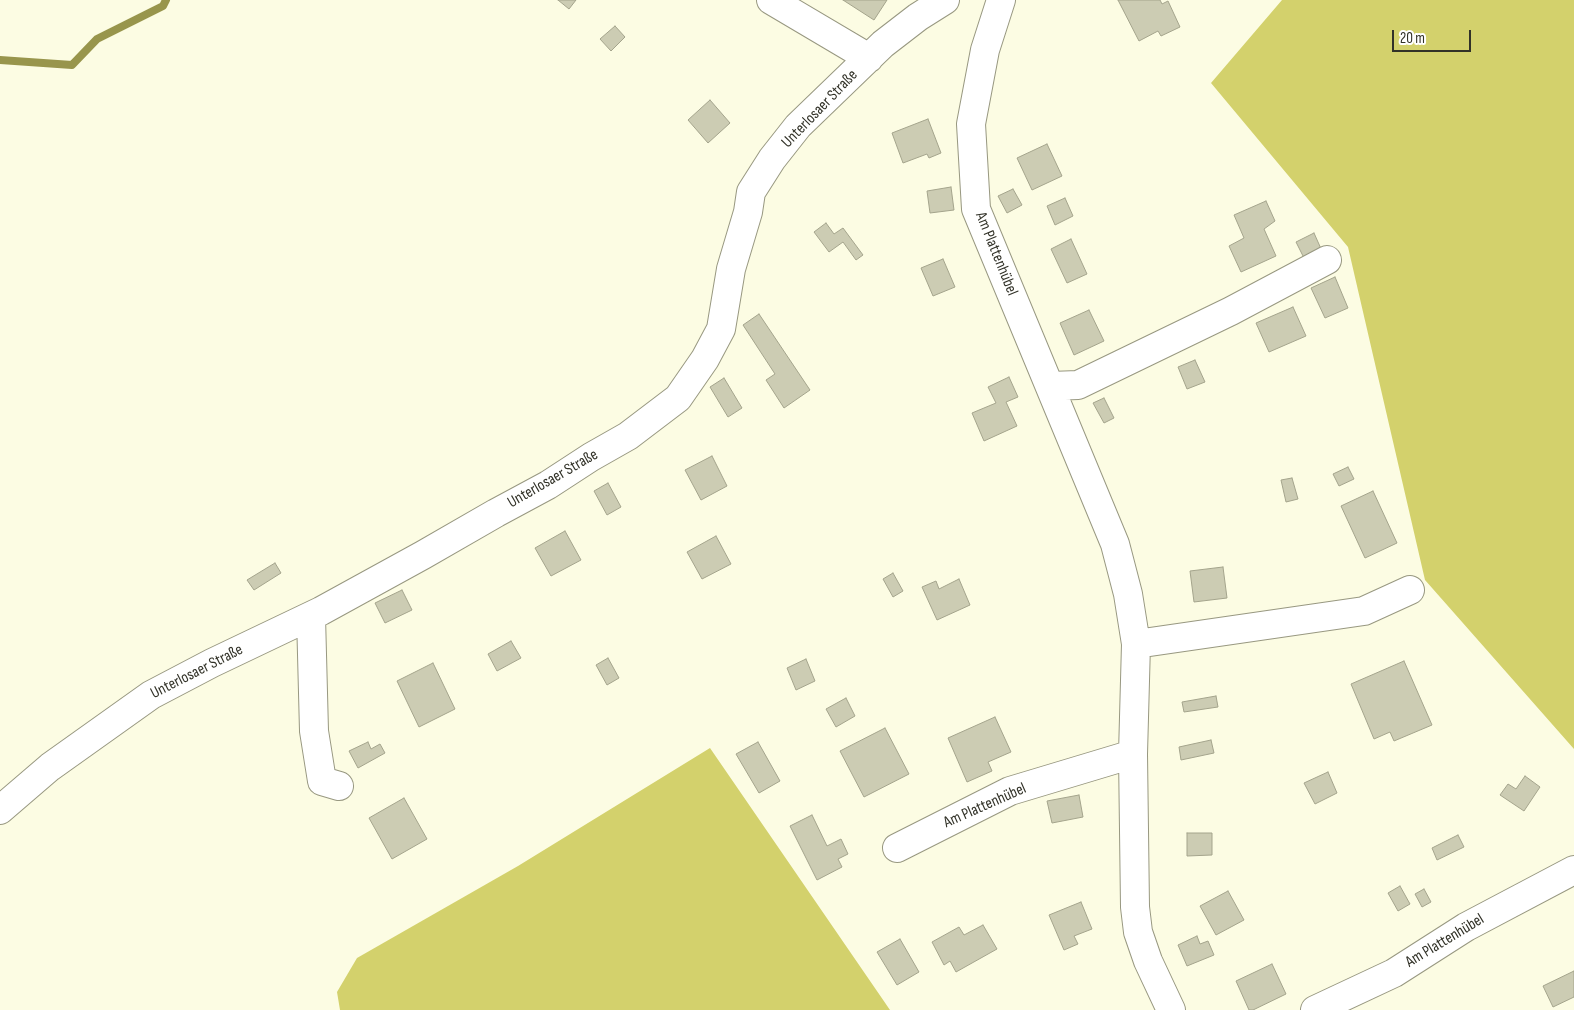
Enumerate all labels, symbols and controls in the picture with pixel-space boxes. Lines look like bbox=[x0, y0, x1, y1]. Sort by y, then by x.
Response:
scale bar bbox=[1394, 20, 1473, 52]
text: 20 m bbox=[1400, 29, 1425, 48]
street label: Unterlosaer Straße bbox=[778, 66, 862, 152]
street label: Am Plattenhübel bbox=[971, 209, 1021, 299]
street label: Unterlosaer Straße bbox=[504, 445, 602, 513]
street label: Unterlosaer Straße bbox=[148, 641, 246, 703]
street label: Am Plattenhübel bbox=[941, 779, 1029, 833]
street label: Am Plattenhübel bbox=[1402, 910, 1488, 972]

